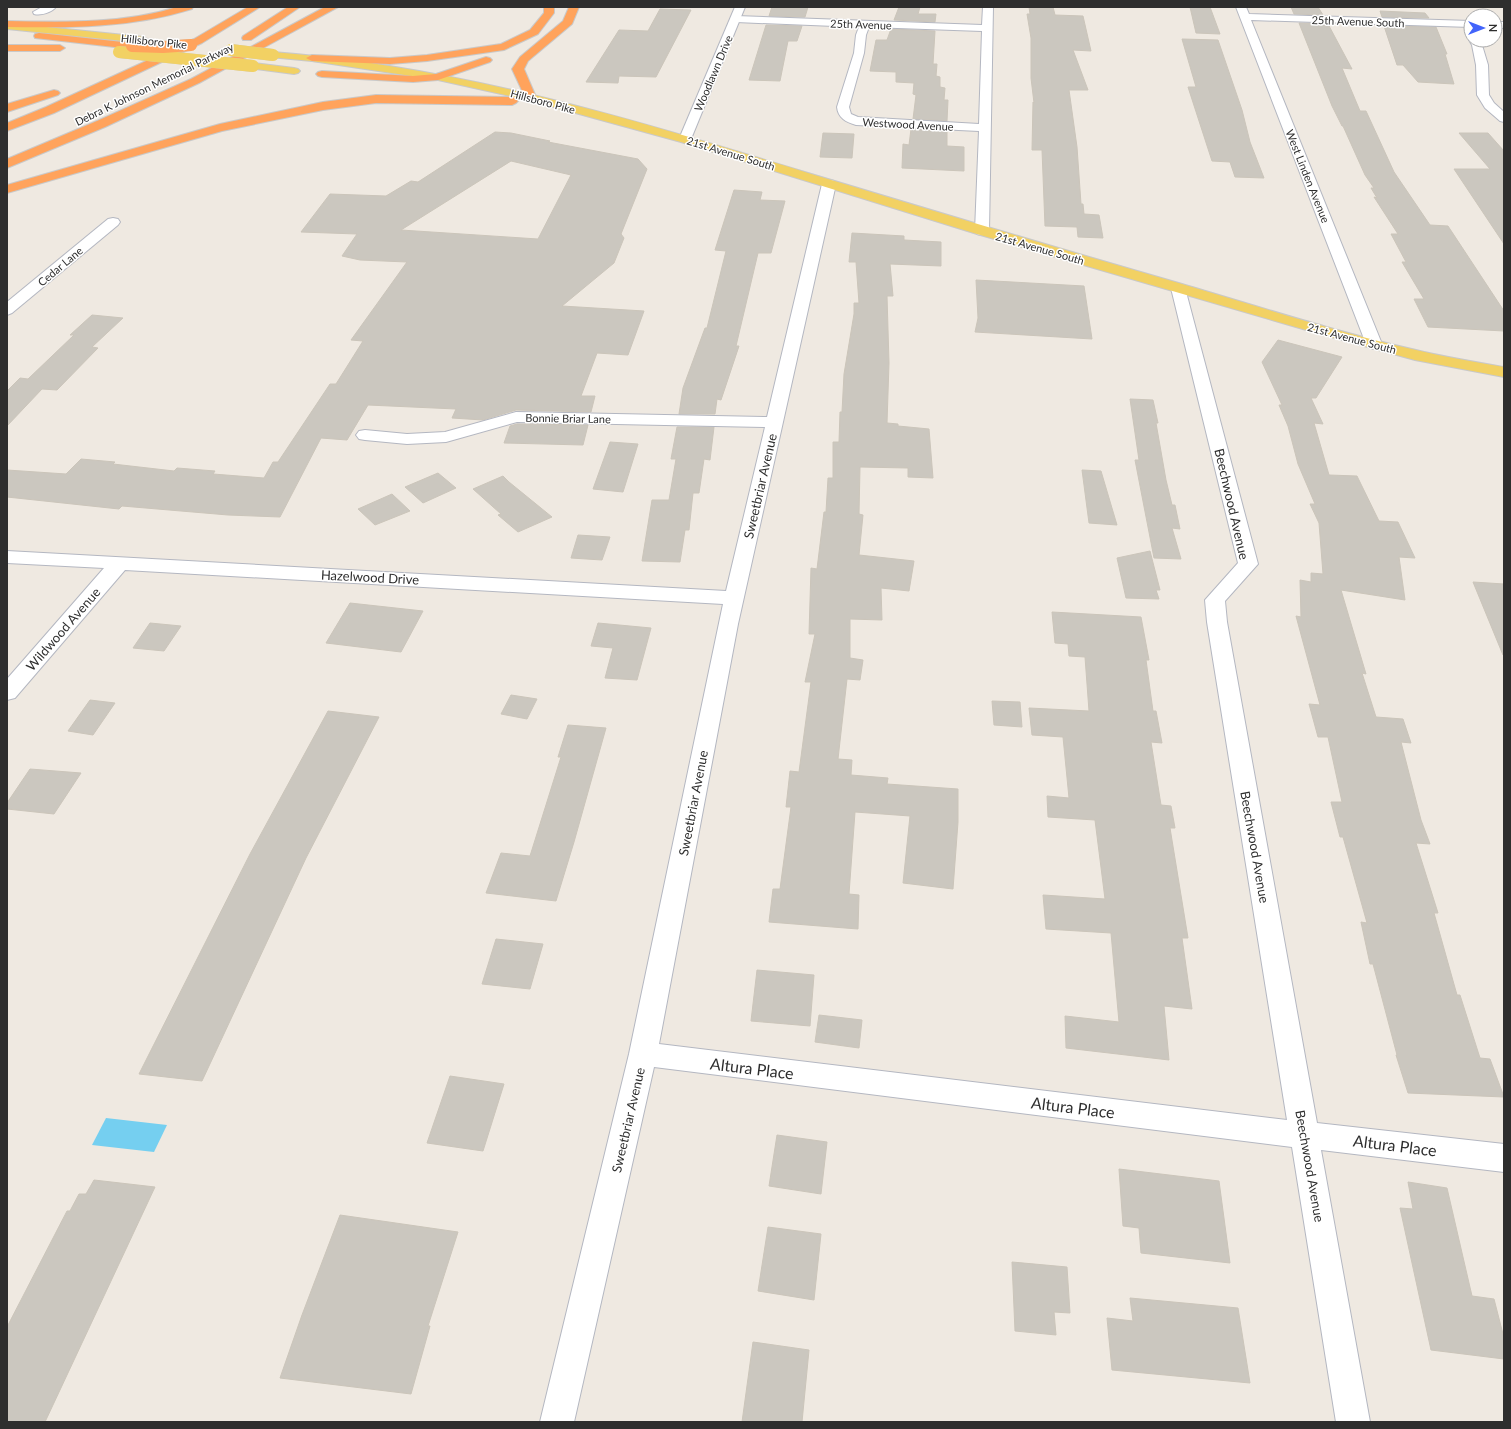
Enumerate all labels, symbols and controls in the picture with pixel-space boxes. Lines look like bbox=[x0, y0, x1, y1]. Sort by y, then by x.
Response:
north arrow bbox=[1463, 8, 1503, 48]
street label: 25th Avenue South bbox=[1311, 13, 1405, 29]
street label: 25th Avenue bbox=[830, 16, 892, 32]
text: N bbox=[1487, 24, 1500, 32]
street label: Hillsboro Pike bbox=[120, 31, 188, 51]
street label: Woodlawn Drive bbox=[691, 33, 735, 113]
street label: Debra K Johnson Memorial Parkway bbox=[73, 40, 236, 128]
street label: Hillsboro Pike bbox=[509, 86, 577, 116]
street label: Westwood Avenue bbox=[862, 115, 954, 133]
street label: West Linden Avenue bbox=[1283, 127, 1333, 225]
street label: 21st Avenue South bbox=[685, 133, 777, 173]
street label: 21st Avenue South bbox=[994, 229, 1086, 267]
street label: Cedar Lane bbox=[35, 243, 85, 288]
street label: 21st Avenue South bbox=[1306, 320, 1398, 356]
street label: Bonnie Briar Lane bbox=[525, 411, 611, 425]
street label: Sweetbriar Avenue bbox=[740, 432, 780, 540]
street label: Beechwood Avenue bbox=[1211, 447, 1253, 561]
street label: Hazelwood Drive bbox=[320, 566, 420, 588]
street label: Wildwood Avenue bbox=[23, 584, 104, 674]
street label: Sweetbriar Avenue bbox=[675, 749, 711, 857]
street label: Beechwood Avenue bbox=[1237, 790, 1273, 904]
street label: Altura Place bbox=[709, 1053, 795, 1083]
street label: Sweetbriar Avenue bbox=[608, 1066, 648, 1174]
street label: Altura Place bbox=[1030, 1092, 1116, 1122]
street label: Beechwood Avenue bbox=[1292, 1109, 1328, 1223]
street label: Altura Place bbox=[1352, 1130, 1438, 1160]

